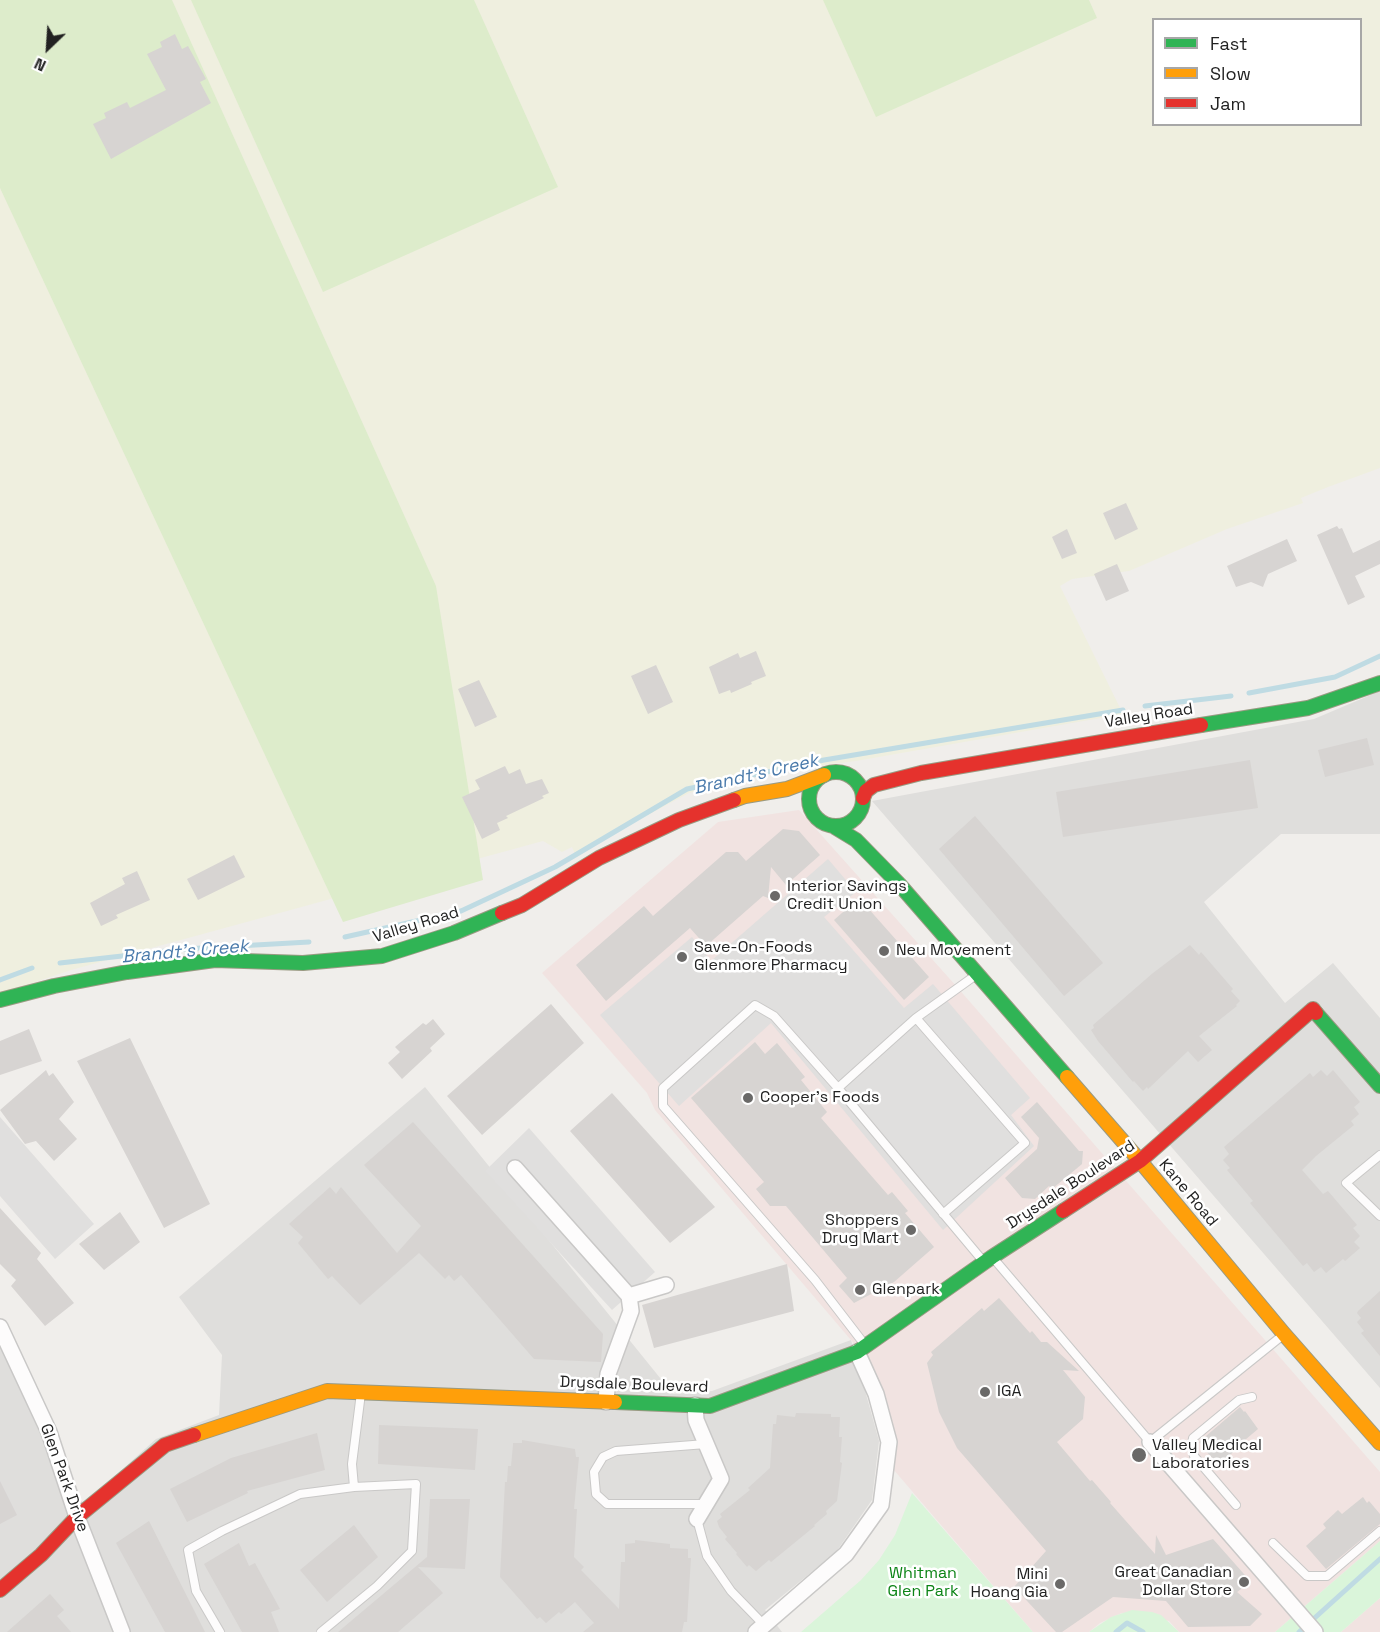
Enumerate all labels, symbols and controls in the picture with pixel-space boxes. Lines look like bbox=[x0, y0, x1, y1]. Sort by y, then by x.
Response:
north arrow bbox=[18, 18, 78, 78]
legend bbox=[1152, 18, 1362, 126]
text: Fast bbox=[1210, 32, 1247, 55]
text: N bbox=[31, 53, 49, 77]
text: Slow bbox=[1210, 62, 1251, 85]
text: Jam bbox=[1210, 92, 1246, 115]
street label: Valley Road bbox=[1104, 700, 1194, 732]
water label: Brandt's Creek bbox=[692, 750, 820, 800]
place label: Interior Savings Credit Union bbox=[787, 877, 907, 915]
marker: Interior Savings Credit Union bbox=[768, 889, 782, 903]
street label: Valley Road bbox=[371, 903, 461, 947]
water label: Brandt's Creek bbox=[121, 936, 249, 968]
place label: Save-On-Foods Glenmore Pharmacy bbox=[694, 938, 847, 976]
place label: Neu Movement bbox=[896, 941, 1011, 961]
marker: Neu Movement bbox=[877, 944, 891, 958]
marker: Save-On-Foods Glenmore Pharmacy bbox=[675, 950, 689, 964]
place label: Cooper's Foods bbox=[760, 1088, 879, 1108]
marker: Cooper's Foods bbox=[741, 1091, 755, 1105]
street label: Drysdale Boulevard bbox=[1003, 1136, 1139, 1234]
street label: Kane Road bbox=[1154, 1156, 1222, 1230]
place label: Shoppers Drug Mart bbox=[822, 1211, 899, 1249]
marker: Shoppers Drug Mart bbox=[904, 1223, 918, 1237]
place label: Glenpark bbox=[872, 1280, 940, 1300]
marker: Glenpark bbox=[853, 1283, 867, 1297]
street label: Drysdale Boulevard bbox=[559, 1373, 709, 1397]
place label: IGA bbox=[997, 1382, 1022, 1402]
marker: IGA bbox=[978, 1385, 992, 1399]
street label: Glen Park Drive bbox=[36, 1421, 92, 1535]
place label: Valley Medical Laboratories bbox=[1152, 1436, 1262, 1474]
marker: Valley Medical Laboratories bbox=[1130, 1446, 1148, 1464]
place label: Great Canadian Dollar Store bbox=[1115, 1563, 1232, 1601]
park label: Whitman Glen Park bbox=[887, 1564, 959, 1602]
place label: Mini Hoang Gia bbox=[971, 1565, 1048, 1603]
marker: Great Canadian Dollar Store bbox=[1237, 1575, 1251, 1589]
marker: Mini Hoang Gia bbox=[1053, 1577, 1067, 1591]

